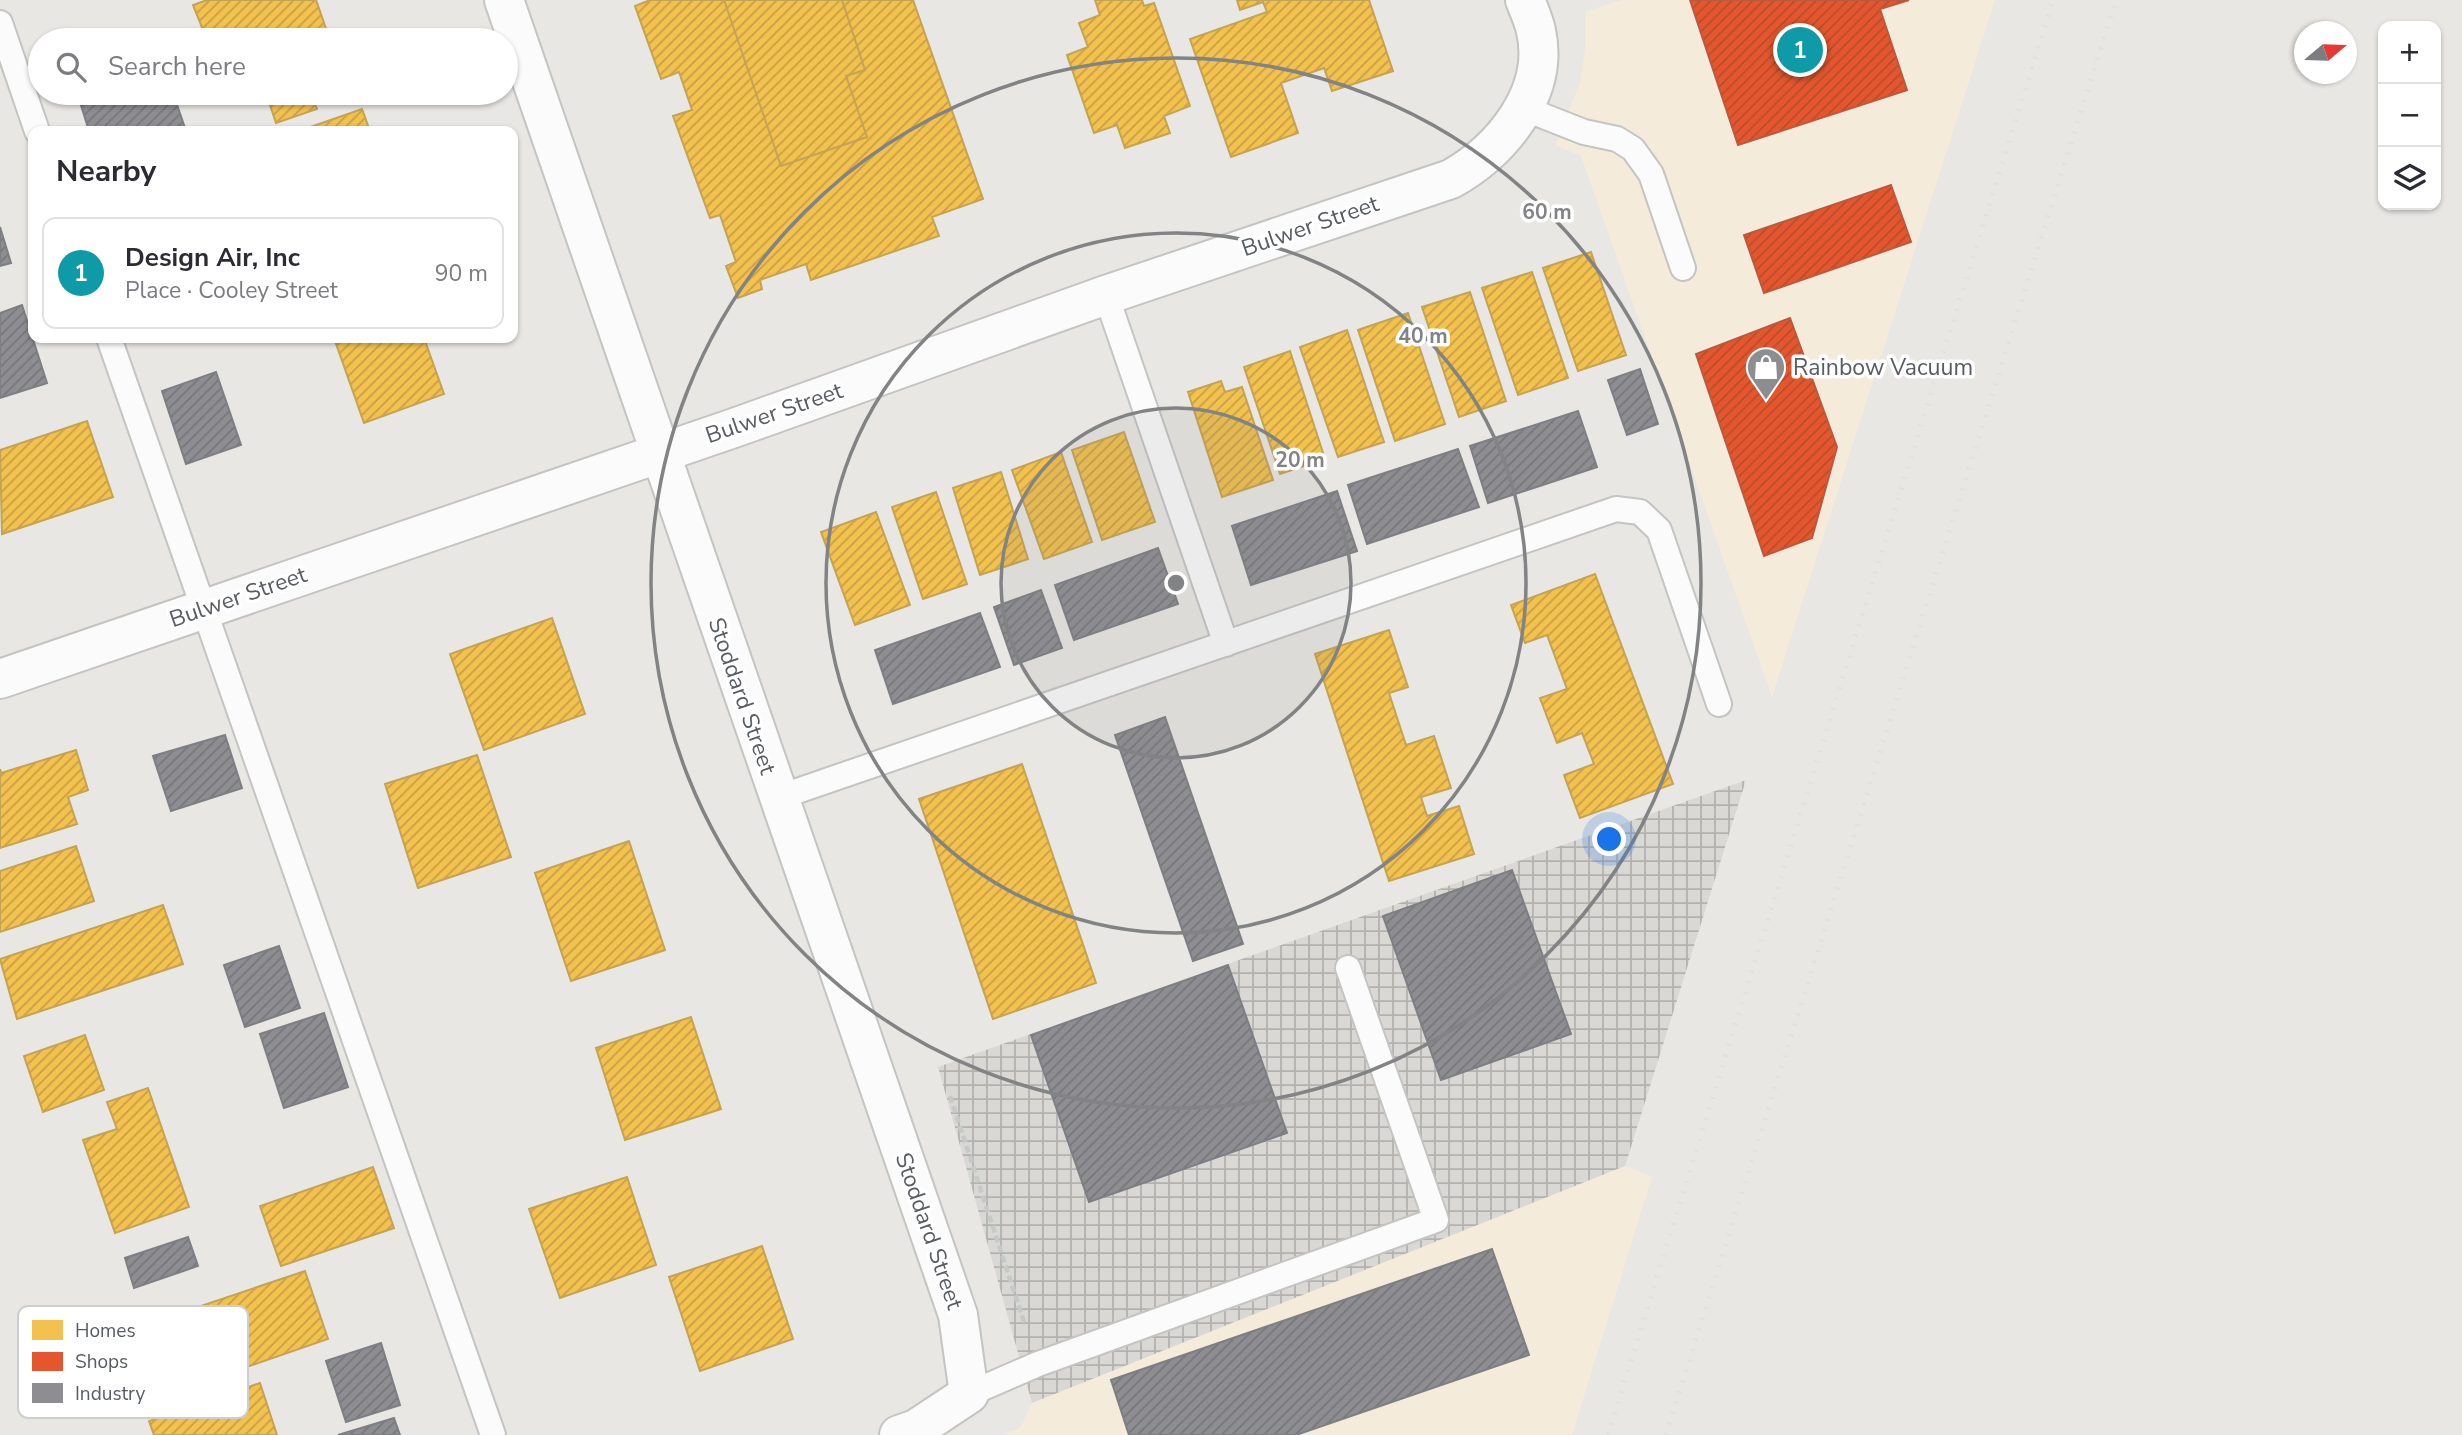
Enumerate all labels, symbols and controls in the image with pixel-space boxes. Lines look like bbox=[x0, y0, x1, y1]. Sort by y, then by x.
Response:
north arrow bbox=[2294, 21, 2357, 84]
map controls bbox=[2378, 21, 2441, 210]
button: + bbox=[2378, 21, 2441, 84]
pin: 1 bbox=[1777, 24, 1823, 76]
search box bbox=[28, 28, 518, 105]
icon: search bbox=[52, 48, 90, 86]
text: Search here bbox=[108, 49, 246, 84]
button: − bbox=[2378, 84, 2441, 147]
button: layers bbox=[2378, 147, 2441, 210]
text: Nearby bbox=[56, 151, 156, 192]
street label: Bulwer Street bbox=[1237, 188, 1384, 264]
text: 60 m bbox=[1522, 198, 1572, 226]
text: Design Air, Inc bbox=[125, 240, 300, 275]
text: 1 bbox=[74, 258, 88, 289]
text: 90 m bbox=[435, 258, 488, 289]
text: Place · Cooley Street bbox=[125, 275, 338, 306]
text: 40 m bbox=[1398, 322, 1448, 350]
shop icon: Rainbow Vacuum bbox=[1745, 346, 1787, 401]
place label: Rainbow Vacuum bbox=[1793, 352, 1973, 383]
street label: Bulwer Street bbox=[701, 375, 848, 451]
text: 20 m bbox=[1275, 446, 1325, 474]
street label: Bulwer Street bbox=[165, 559, 312, 635]
centre of rings bbox=[1164, 571, 1188, 595]
street label: Stoddard Street bbox=[701, 613, 784, 779]
your location bbox=[1592, 822, 1626, 856]
street label: Stoddard Street bbox=[888, 1148, 971, 1314]
legend bbox=[18, 1306, 248, 1418]
text: Homes bbox=[75, 1318, 136, 1344]
text: Shops bbox=[75, 1349, 128, 1375]
text: Industry bbox=[75, 1381, 145, 1407]

